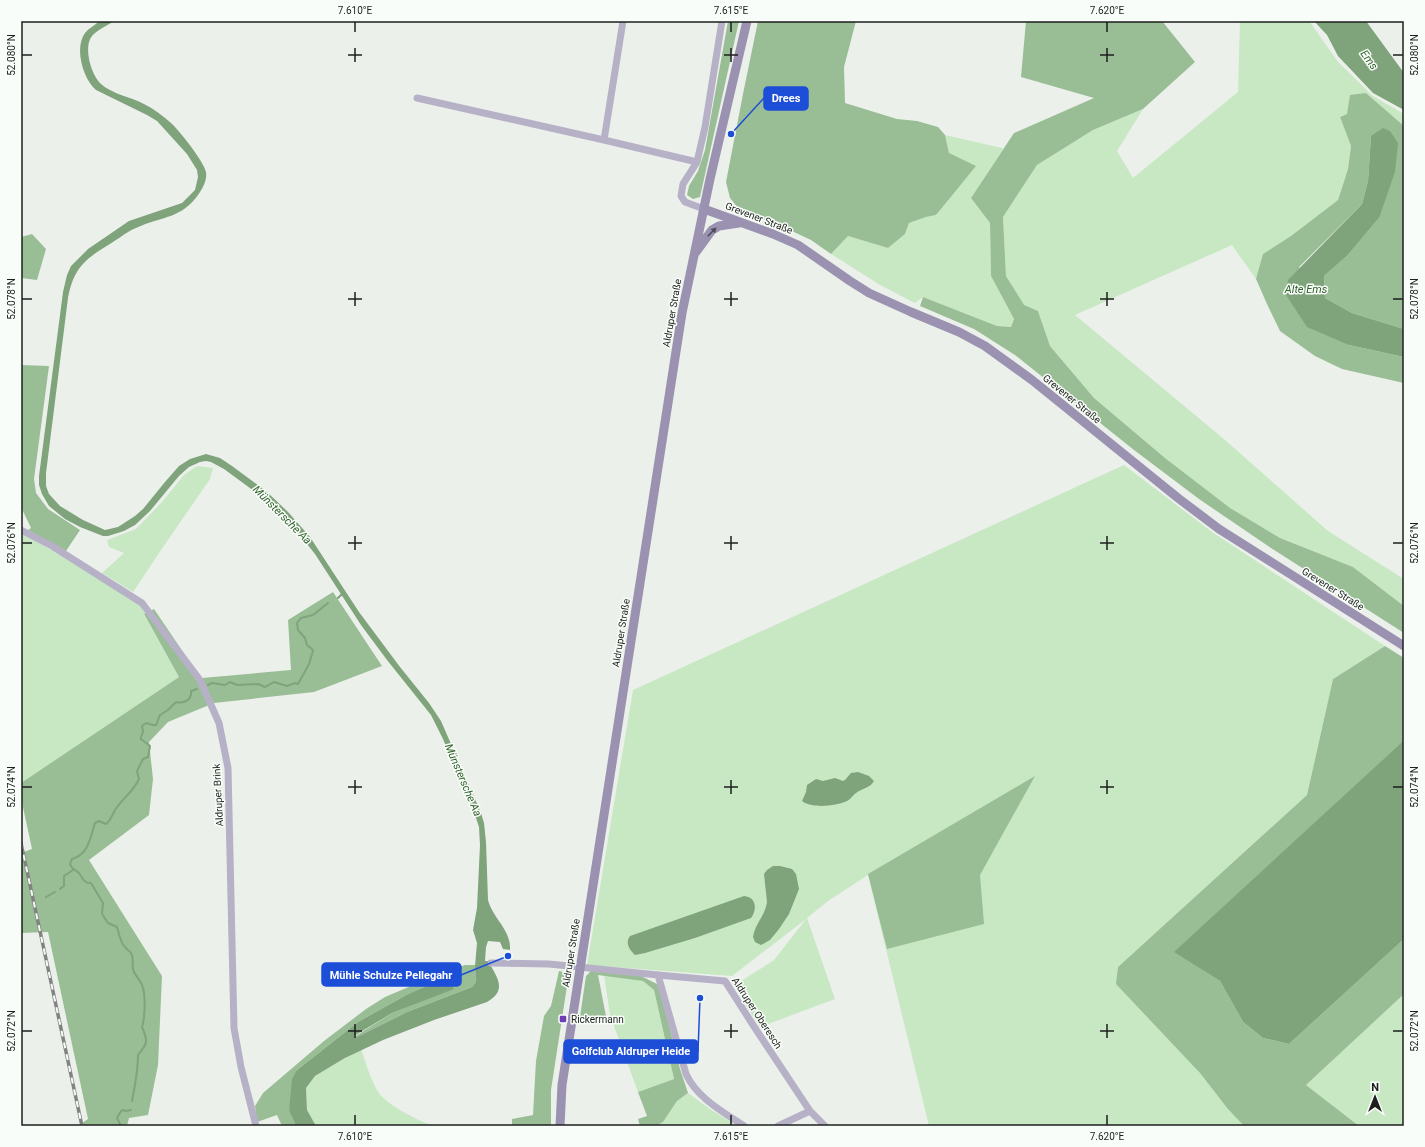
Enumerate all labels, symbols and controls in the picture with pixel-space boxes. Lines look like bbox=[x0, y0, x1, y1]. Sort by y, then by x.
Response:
text: 7.610°E bbox=[338, 5, 373, 16]
text: 7.615°E bbox=[714, 5, 749, 16]
text: 7.620°E bbox=[1090, 5, 1125, 16]
text: 52.080°N bbox=[6, 34, 17, 76]
text: 52.080°N bbox=[1409, 34, 1420, 76]
water label: Ems bbox=[1358, 48, 1381, 73]
callout: Drees bbox=[764, 87, 808, 110]
text: Drees bbox=[772, 92, 801, 105]
street label: Grevener Straße bbox=[724, 200, 794, 236]
one-way arrow bbox=[707, 227, 717, 236]
text: 52.078°N bbox=[6, 278, 17, 320]
street label: Aldruper Straße bbox=[661, 278, 683, 348]
text: 52.078°N bbox=[1409, 278, 1420, 320]
water label: Alte Ems bbox=[1284, 283, 1328, 296]
street label: Grevener Straße bbox=[1041, 372, 1103, 426]
water label: Münstersche Aa bbox=[250, 483, 314, 547]
text: 52.076°N bbox=[6, 522, 17, 564]
text: 52.076°N bbox=[1409, 522, 1420, 564]
street label: Grevener Straße bbox=[1300, 565, 1366, 613]
street label: Aldruper Straße bbox=[610, 598, 632, 668]
water label: Münstersche Aa bbox=[442, 742, 484, 818]
street label: Aldruper Brink bbox=[211, 762, 225, 827]
text: 52.074°N bbox=[6, 766, 17, 808]
text: 52.074°N bbox=[1409, 766, 1420, 808]
street label: Aldruper Straße bbox=[560, 918, 582, 988]
callout: Mühle Schulze Pellegahr bbox=[322, 963, 461, 986]
text: Mühle Schulze Pellegahr bbox=[330, 969, 452, 982]
street label: Aldruper Oberesch bbox=[730, 975, 784, 1051]
text: 52.072°N bbox=[6, 1010, 17, 1052]
text: 52.072°N bbox=[1409, 1010, 1420, 1052]
marker: Rickermann bbox=[558, 1014, 568, 1024]
place label: Rickermann bbox=[571, 1014, 624, 1025]
callout: Golfclub Aldruper Heide bbox=[564, 1040, 698, 1063]
text: Golfclub Aldruper Heide bbox=[572, 1045, 690, 1058]
north arrow bbox=[1355, 1077, 1395, 1117]
text: N bbox=[1371, 1081, 1379, 1094]
text: 7.610°E bbox=[338, 1131, 373, 1142]
text: 7.615°E bbox=[714, 1131, 749, 1142]
text: 7.620°E bbox=[1090, 1131, 1125, 1142]

